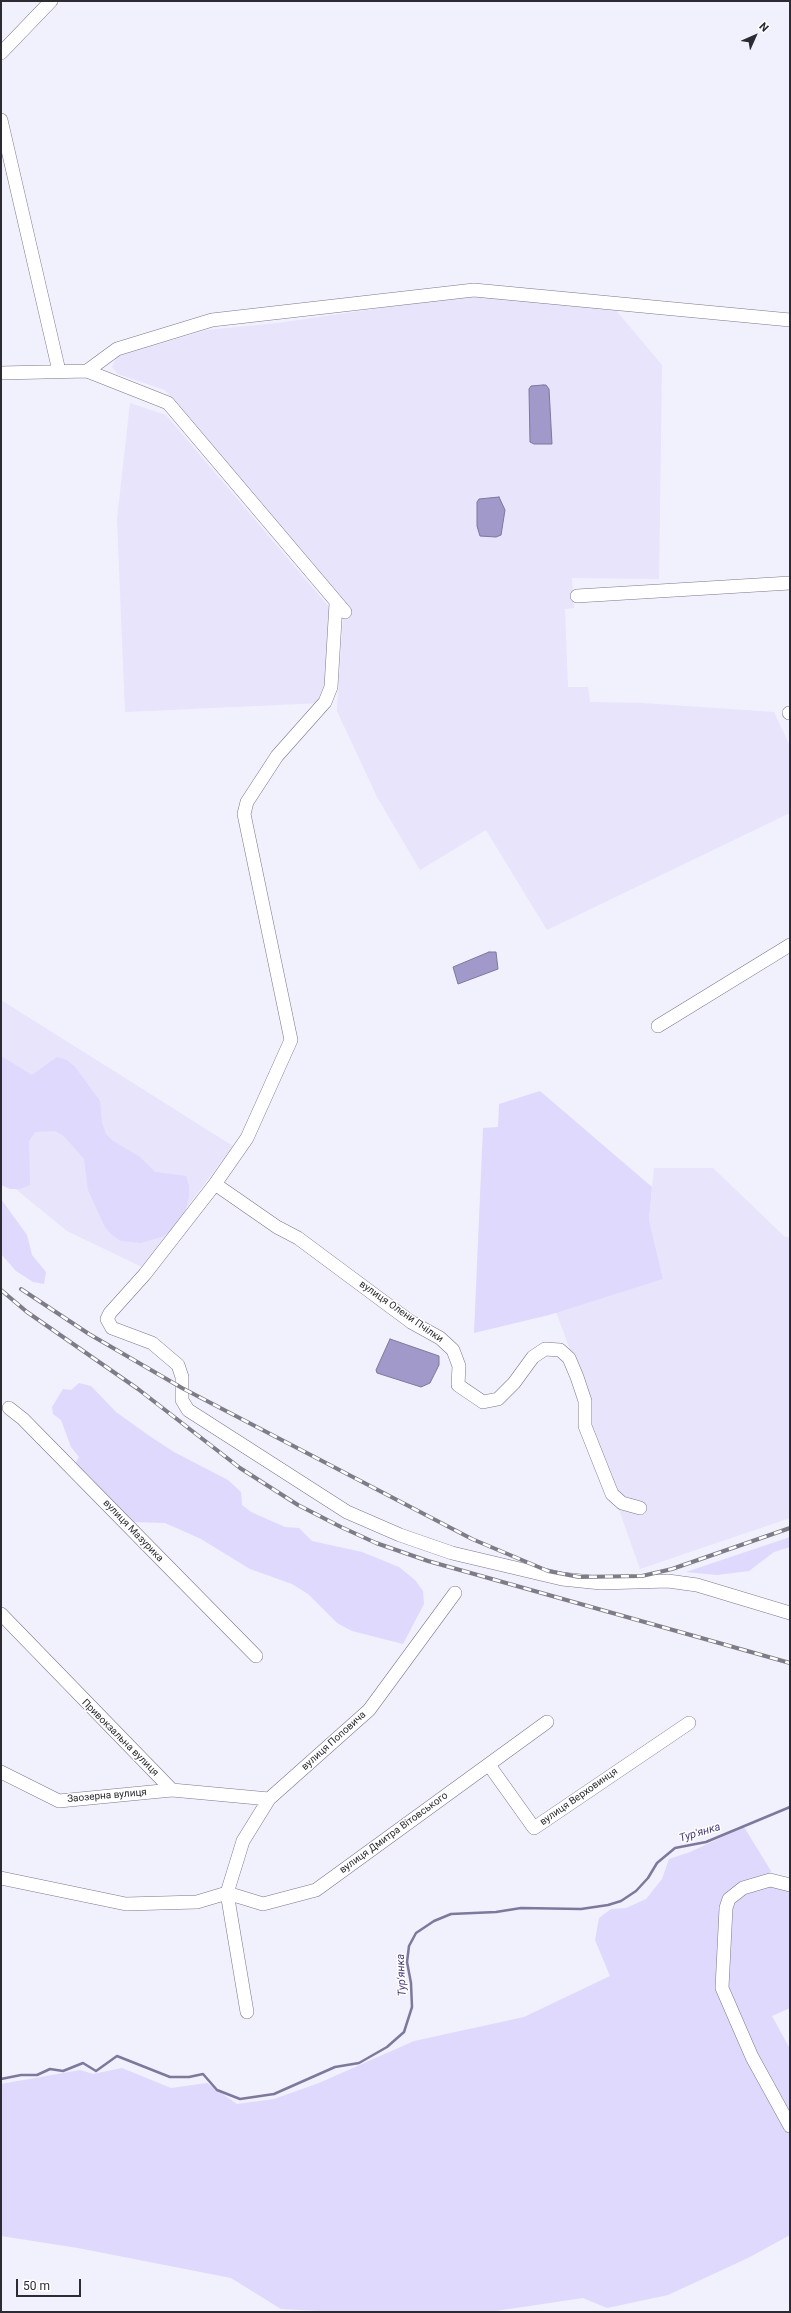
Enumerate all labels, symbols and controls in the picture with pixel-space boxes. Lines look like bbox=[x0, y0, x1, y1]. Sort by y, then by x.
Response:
north arrow bbox=[735, 16, 775, 56]
text: N bbox=[756, 20, 771, 34]
street label: вулиця Олени Пчілки bbox=[357, 1279, 445, 1345]
street label: вулиця Мазурика bbox=[100, 1497, 166, 1565]
street label: Привокзальна вулиця bbox=[79, 1697, 161, 1779]
street label: вулиця Поповича bbox=[299, 1709, 369, 1773]
street label: вулиця Верховинця bbox=[538, 1766, 620, 1828]
street label: Заозерна вулиця bbox=[67, 1787, 147, 1805]
street label: вулиця Дмитра Вітовського bbox=[338, 1790, 450, 1876]
water label: Тур'янка bbox=[678, 1821, 722, 1845]
water label: Тур'янка bbox=[394, 1954, 410, 1996]
scale bar bbox=[18, 2271, 83, 2297]
text: 50 m bbox=[23, 2279, 50, 2293]

